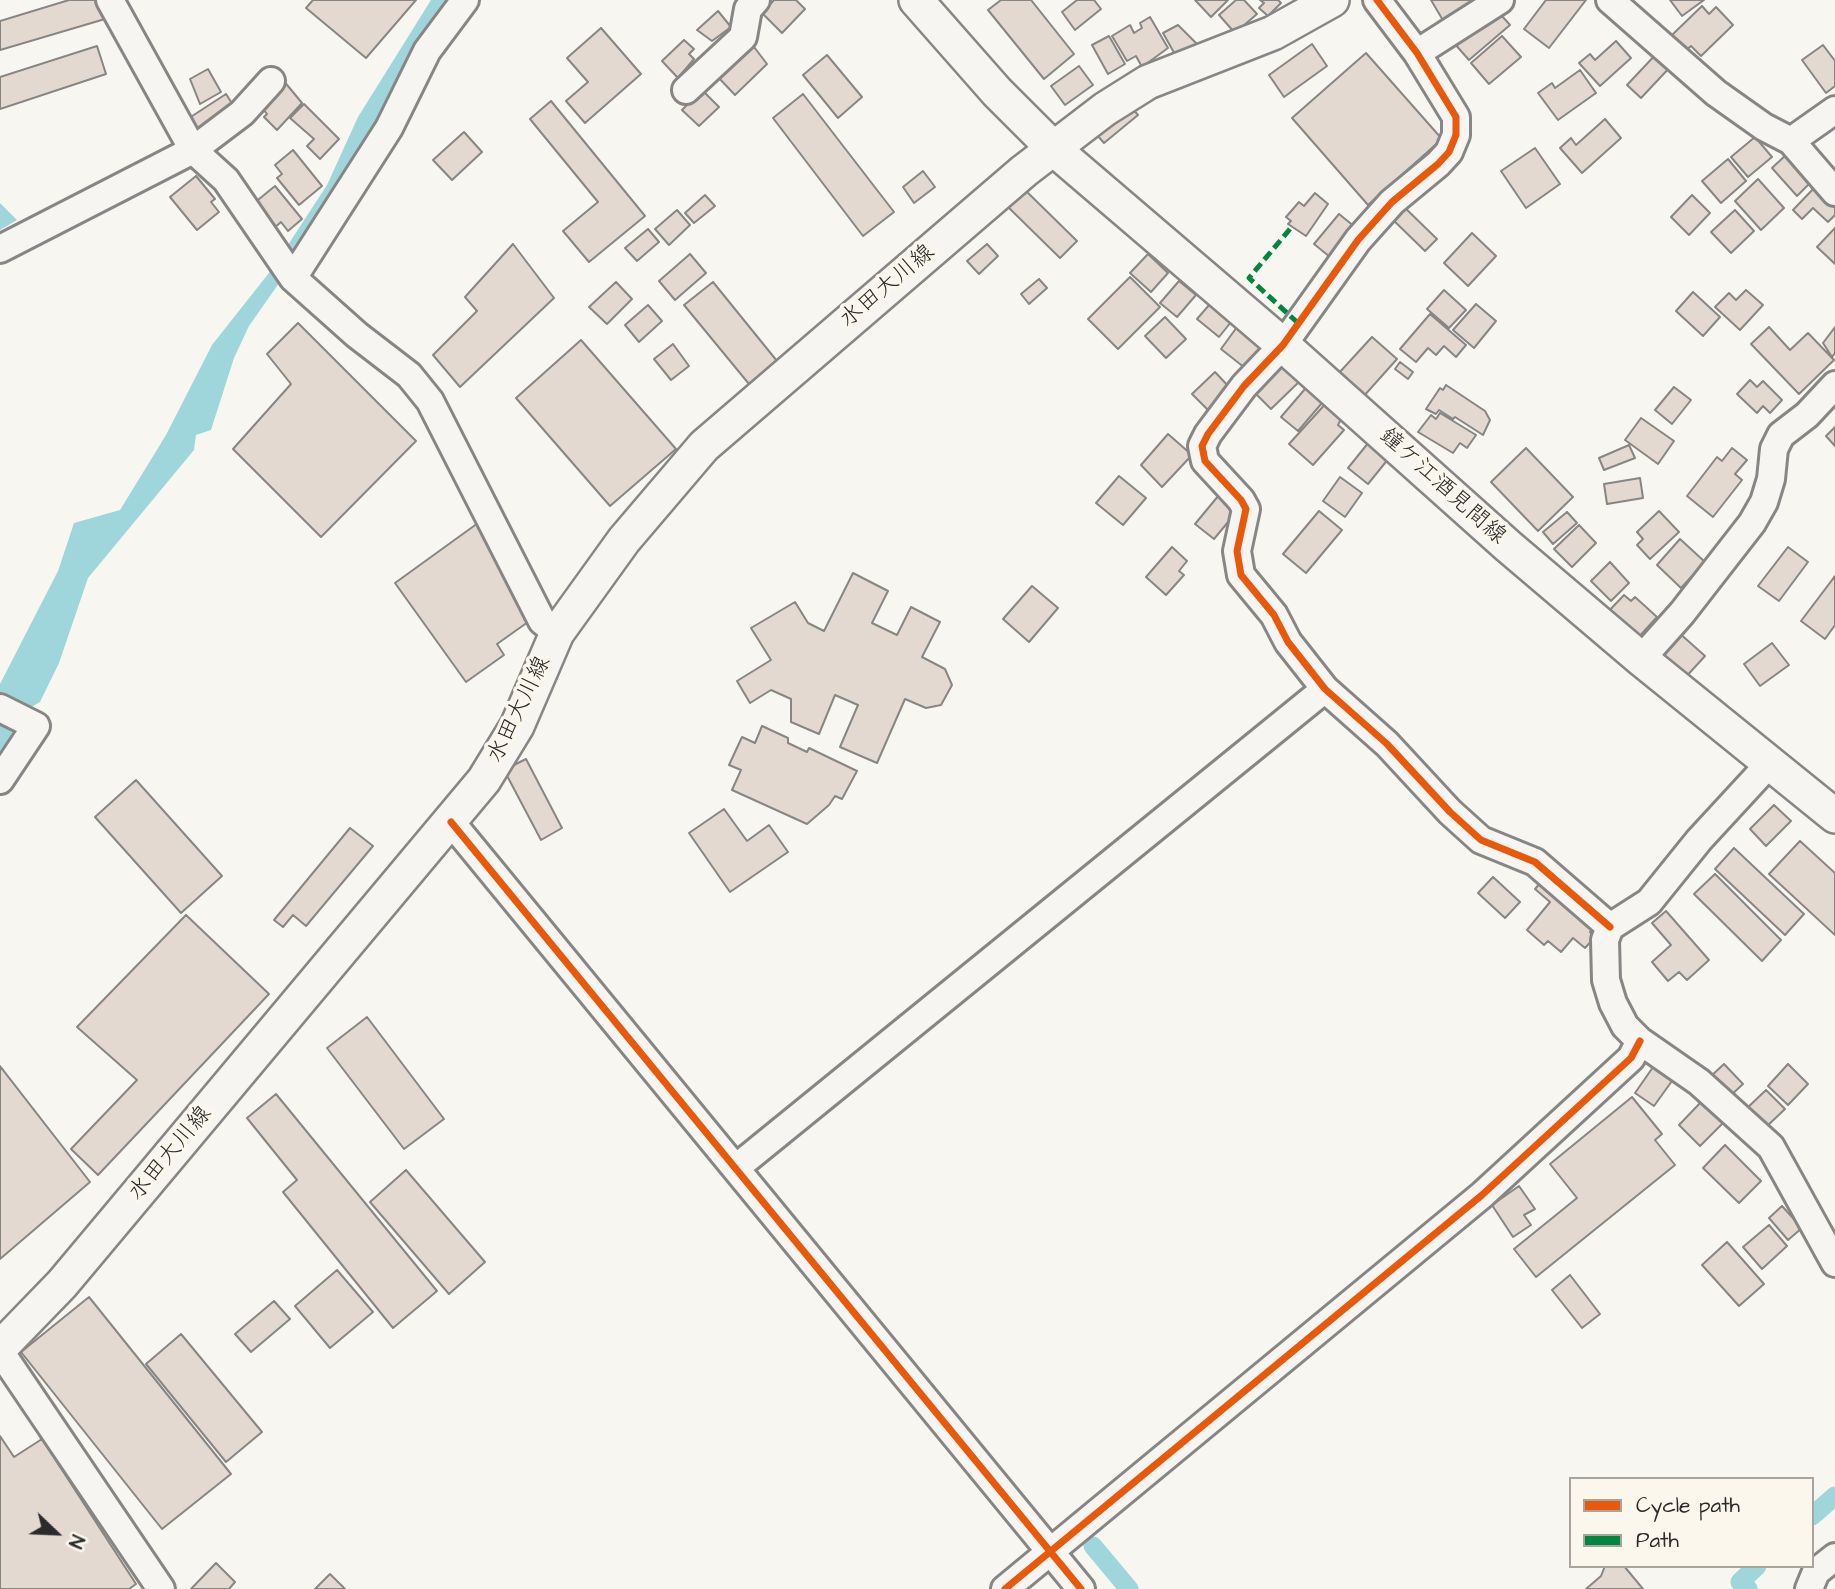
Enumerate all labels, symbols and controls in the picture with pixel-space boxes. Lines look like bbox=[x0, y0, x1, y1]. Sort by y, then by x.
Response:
street label: 水田大川線 bbox=[835, 239, 941, 335]
street label: 鐘ケ江酒見間線 bbox=[1373, 423, 1511, 551]
street label: 水田大川線 bbox=[482, 652, 558, 768]
street label: 水田大川線 bbox=[123, 1101, 219, 1207]
legend bbox=[1569, 1477, 1814, 1568]
text: Cycle path bbox=[1636, 1491, 1740, 1520]
north arrow bbox=[21, 1498, 91, 1568]
text: Path bbox=[1636, 1526, 1679, 1555]
text: N bbox=[61, 1531, 91, 1552]

